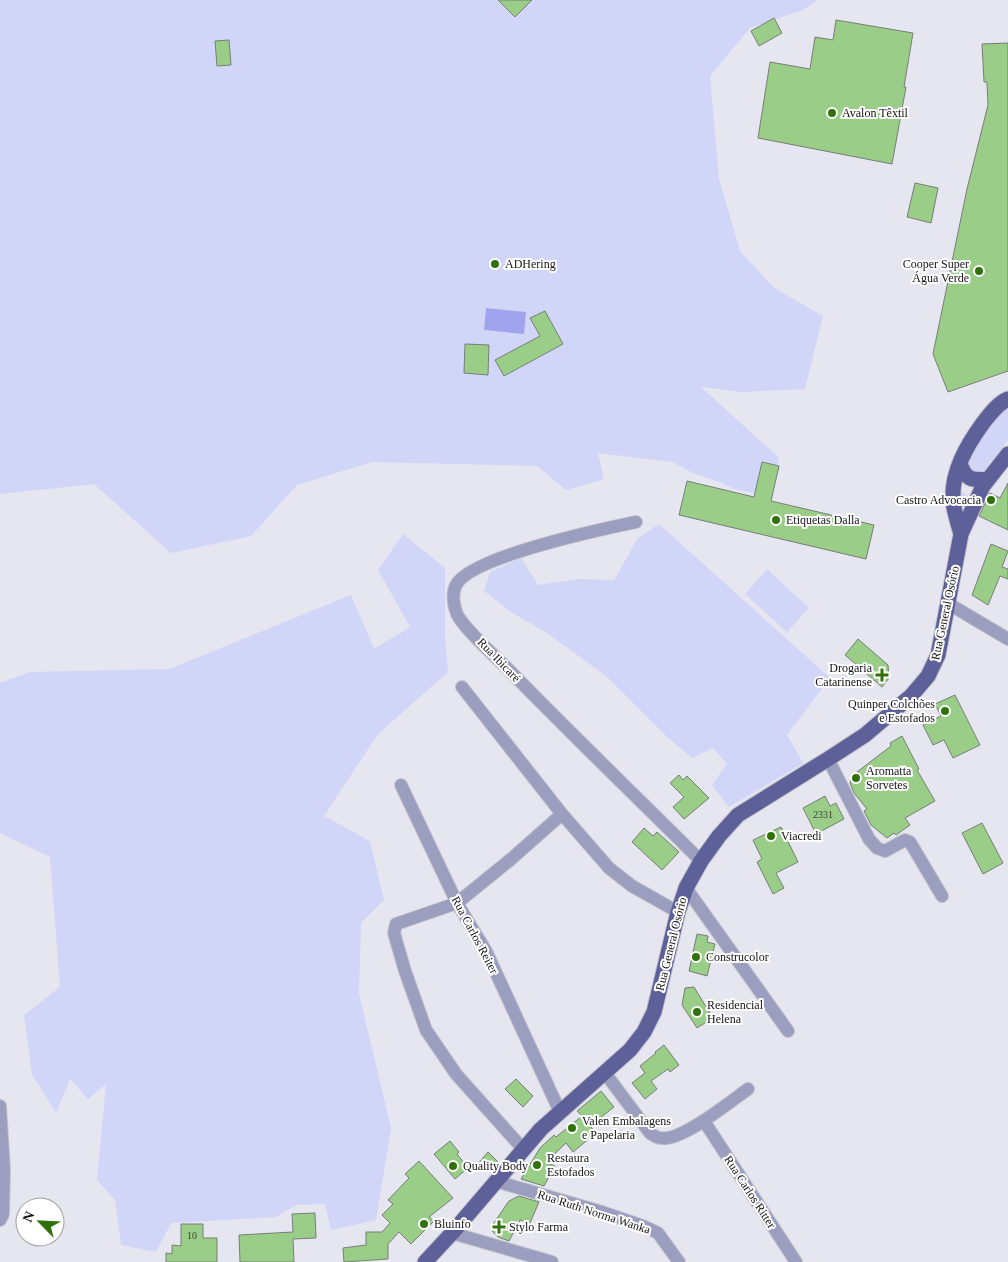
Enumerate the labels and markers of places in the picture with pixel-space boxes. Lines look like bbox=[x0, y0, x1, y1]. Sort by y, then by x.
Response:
place label: Avalon Têxtil bbox=[842, 106, 909, 120]
marker: Avalon Têxtil bbox=[826, 107, 838, 119]
place label: ADHering bbox=[505, 257, 556, 271]
place label: Cooper Super Água Verde bbox=[903, 257, 969, 285]
marker: ADHering bbox=[489, 258, 501, 270]
marker: Cooper Super Água Verde bbox=[973, 265, 985, 277]
place label: Castro Advocacia bbox=[896, 493, 982, 507]
marker: Castro Advocacia bbox=[985, 494, 997, 506]
place label: Etiquetas Dalla bbox=[786, 513, 860, 527]
marker: Etiquetas Dalla bbox=[770, 514, 782, 526]
place label: Drogaria Catarinense bbox=[815, 661, 873, 689]
marker: Drogaria Catarinense bbox=[876, 669, 888, 681]
place label: Quinper Colchões e Estofados bbox=[848, 697, 935, 725]
marker: Quinper Colchões e Estofados bbox=[939, 705, 951, 717]
place label: Aromatta Sorvetes bbox=[866, 764, 912, 792]
marker: Aromatta Sorvetes bbox=[850, 772, 862, 784]
place label: Viacredi bbox=[781, 829, 822, 843]
marker: Viacredi bbox=[765, 830, 777, 842]
place label: Construcolor bbox=[706, 950, 769, 964]
marker: Construcolor bbox=[690, 951, 702, 963]
place label: Residencial Helena bbox=[707, 998, 764, 1026]
marker: Residencial Helena bbox=[691, 1006, 703, 1018]
place label: Valen Embalagens e Papelaria bbox=[582, 1114, 671, 1142]
marker: Valen Embalagens e Papelaria bbox=[566, 1122, 578, 1134]
place label: Restaura Estofados bbox=[547, 1151, 595, 1179]
place label: Quality Body bbox=[463, 1159, 528, 1173]
marker: Restaura Estofados bbox=[531, 1159, 543, 1171]
marker: Quality Body bbox=[447, 1160, 459, 1172]
place label: Bluinfo bbox=[434, 1217, 471, 1231]
marker: Bluinfo bbox=[418, 1218, 430, 1230]
place label: Stylo Farma bbox=[509, 1220, 569, 1234]
marker: Stylo Farma bbox=[493, 1221, 505, 1233]

